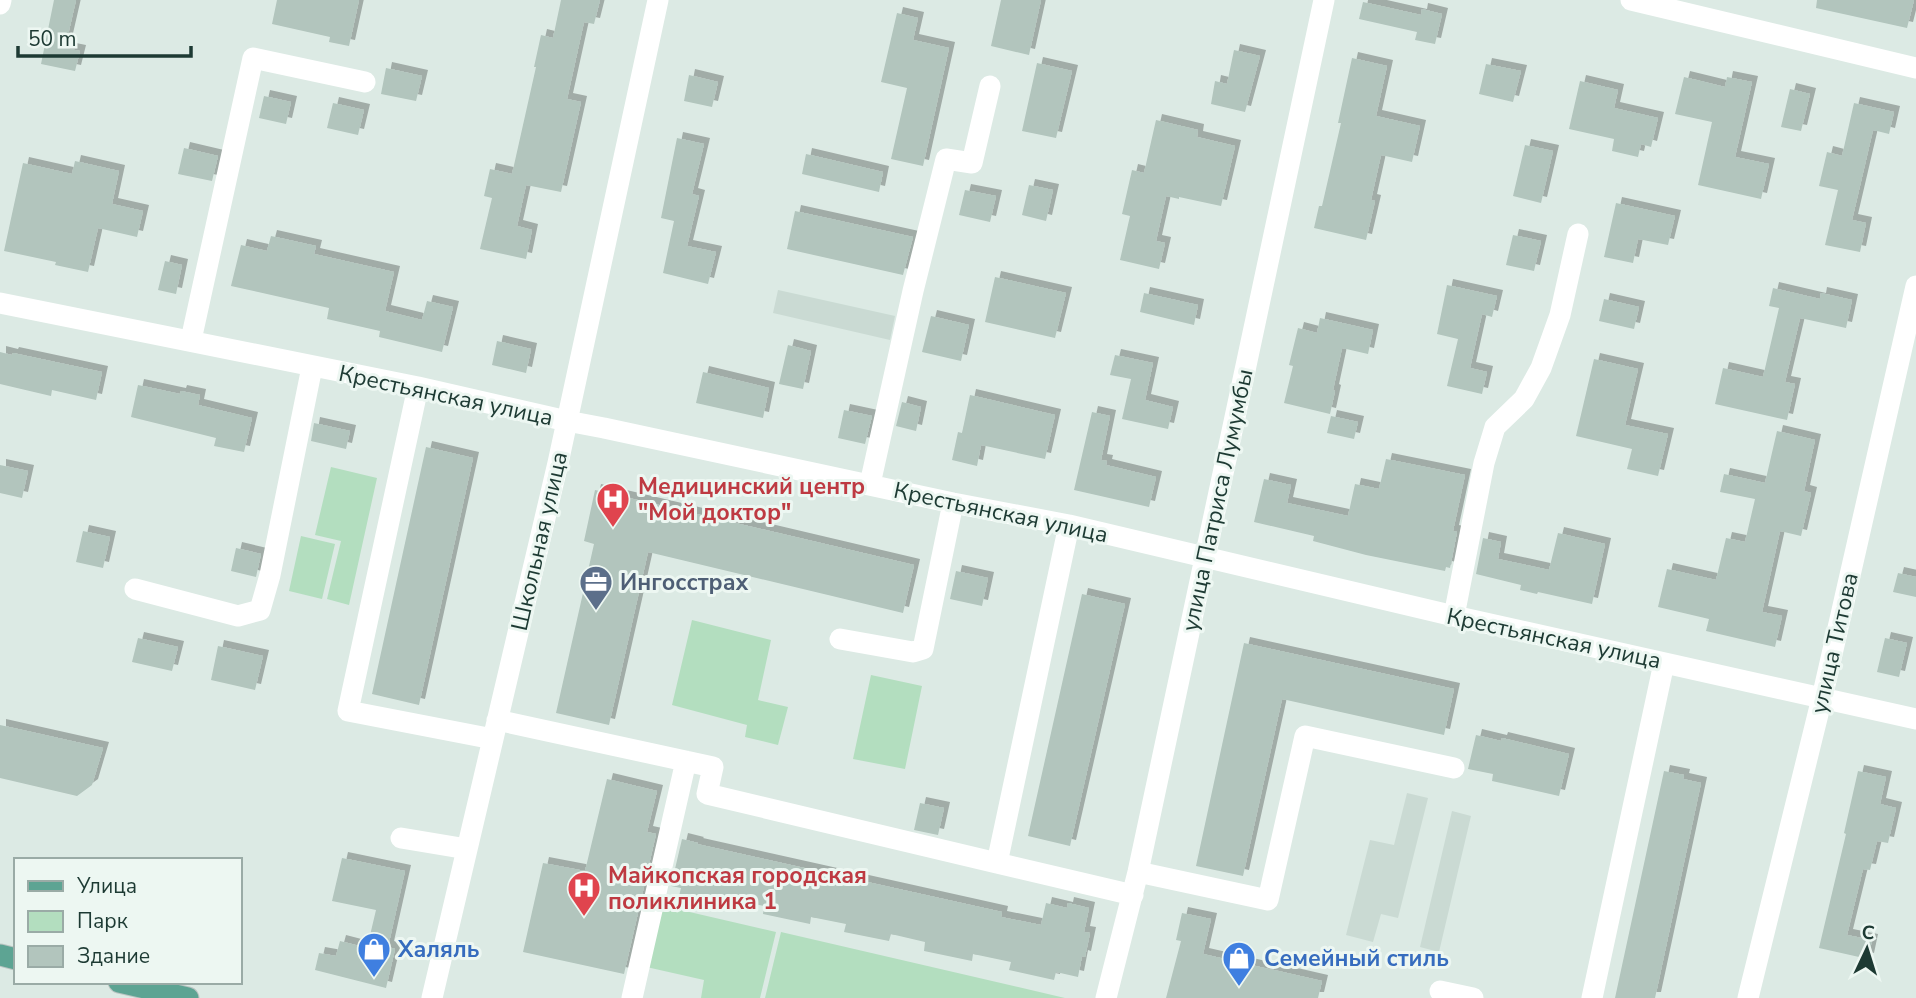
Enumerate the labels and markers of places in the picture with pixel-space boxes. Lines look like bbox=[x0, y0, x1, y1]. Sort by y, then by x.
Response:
place label: Медицинский центр "Мой доктор" bbox=[638, 471, 865, 528]
hospital icon: Медицинский центр "Мой доктор" bbox=[594, 480, 632, 529]
office icon: Ингосстрах bbox=[577, 563, 615, 612]
place label: Ингосстрах bbox=[620, 567, 749, 598]
place label: Майкопская городская поликлиника 1 bbox=[608, 860, 867, 917]
hospital icon: Майкопская городская поликлиника 1 bbox=[565, 869, 603, 918]
shop icon: Халяль bbox=[355, 930, 393, 979]
place label: Халяль bbox=[397, 934, 479, 965]
shop icon: Семейный стиль bbox=[1220, 939, 1258, 988]
place label: Семейный стиль bbox=[1264, 943, 1449, 974]

